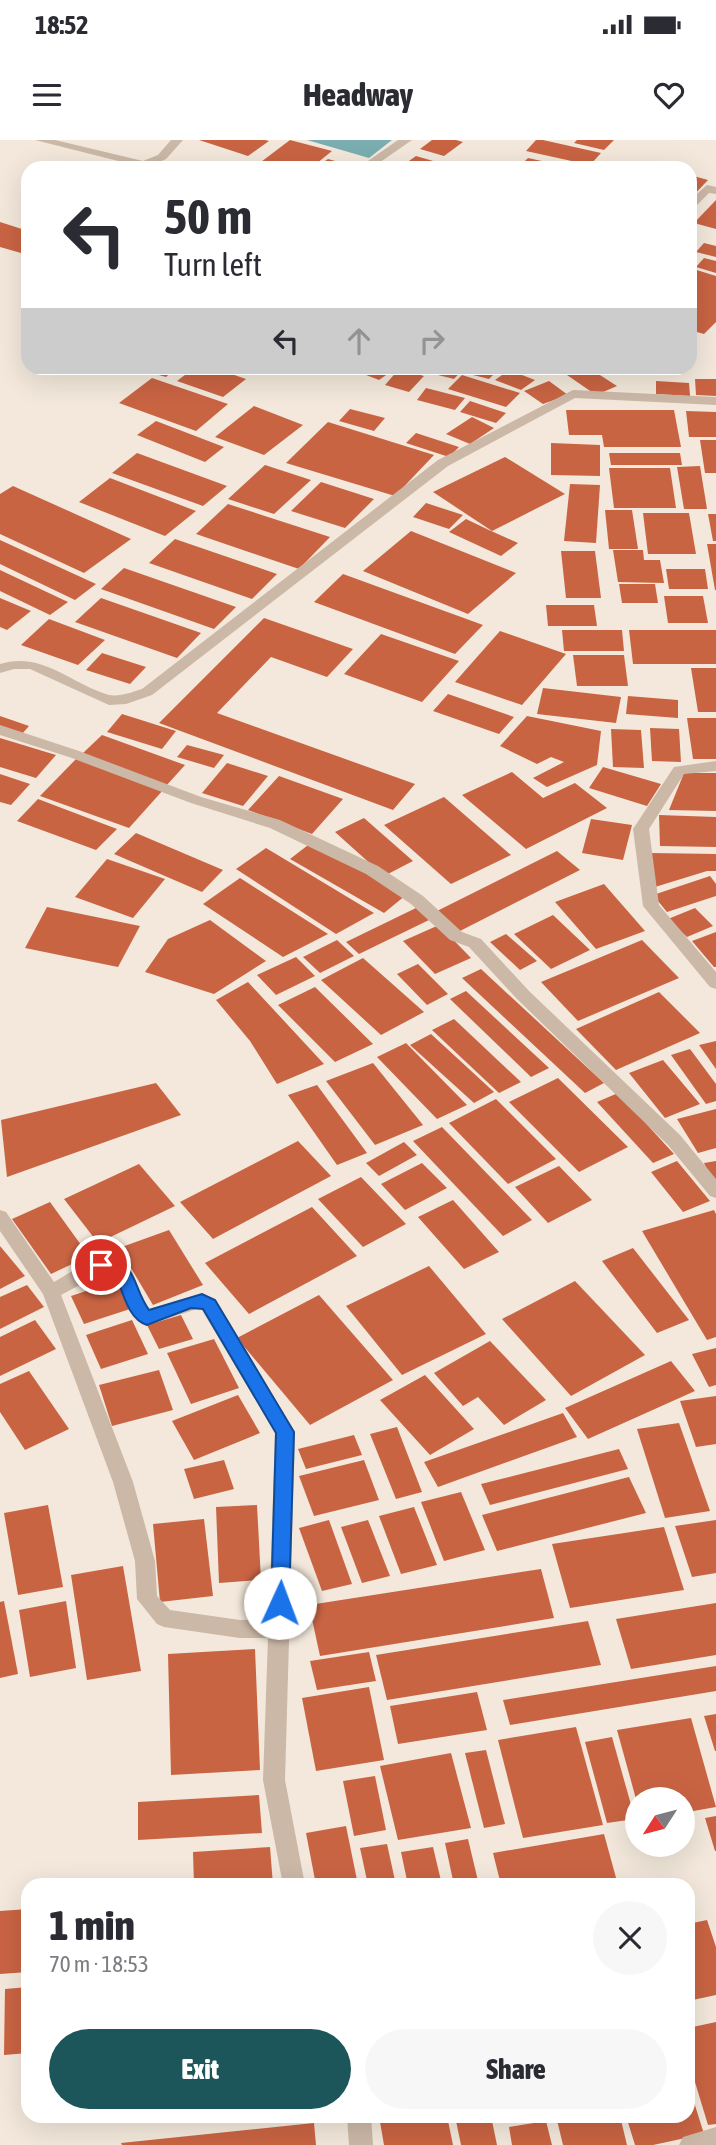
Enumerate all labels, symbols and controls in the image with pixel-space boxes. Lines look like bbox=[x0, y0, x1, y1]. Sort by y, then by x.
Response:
text: 18:52 bbox=[35, 10, 89, 40]
icon: menu bbox=[28, 76, 66, 114]
text: Headway bbox=[303, 76, 413, 113]
icon: heart bbox=[650, 76, 688, 114]
text: 50 m bbox=[164, 188, 252, 244]
icon: left bbox=[49, 189, 140, 280]
text: Turn left bbox=[164, 246, 262, 283]
icon: left bbox=[267, 322, 305, 360]
icon: ahead bbox=[340, 322, 378, 360]
icon: right bbox=[413, 322, 451, 360]
pin bbox=[71, 1235, 131, 1295]
icon: arrive bbox=[82, 1246, 120, 1284]
position arrow bbox=[243, 1566, 317, 1640]
north arrow bbox=[625, 1787, 695, 1857]
map controls bbox=[625, 1787, 695, 1857]
text: 1 min bbox=[49, 1901, 135, 1949]
button: close bbox=[593, 1901, 667, 1975]
text: 70 m · 18:53 bbox=[49, 1951, 149, 1977]
button: Exit bbox=[49, 2029, 351, 2109]
button: Share bbox=[365, 2029, 667, 2109]

